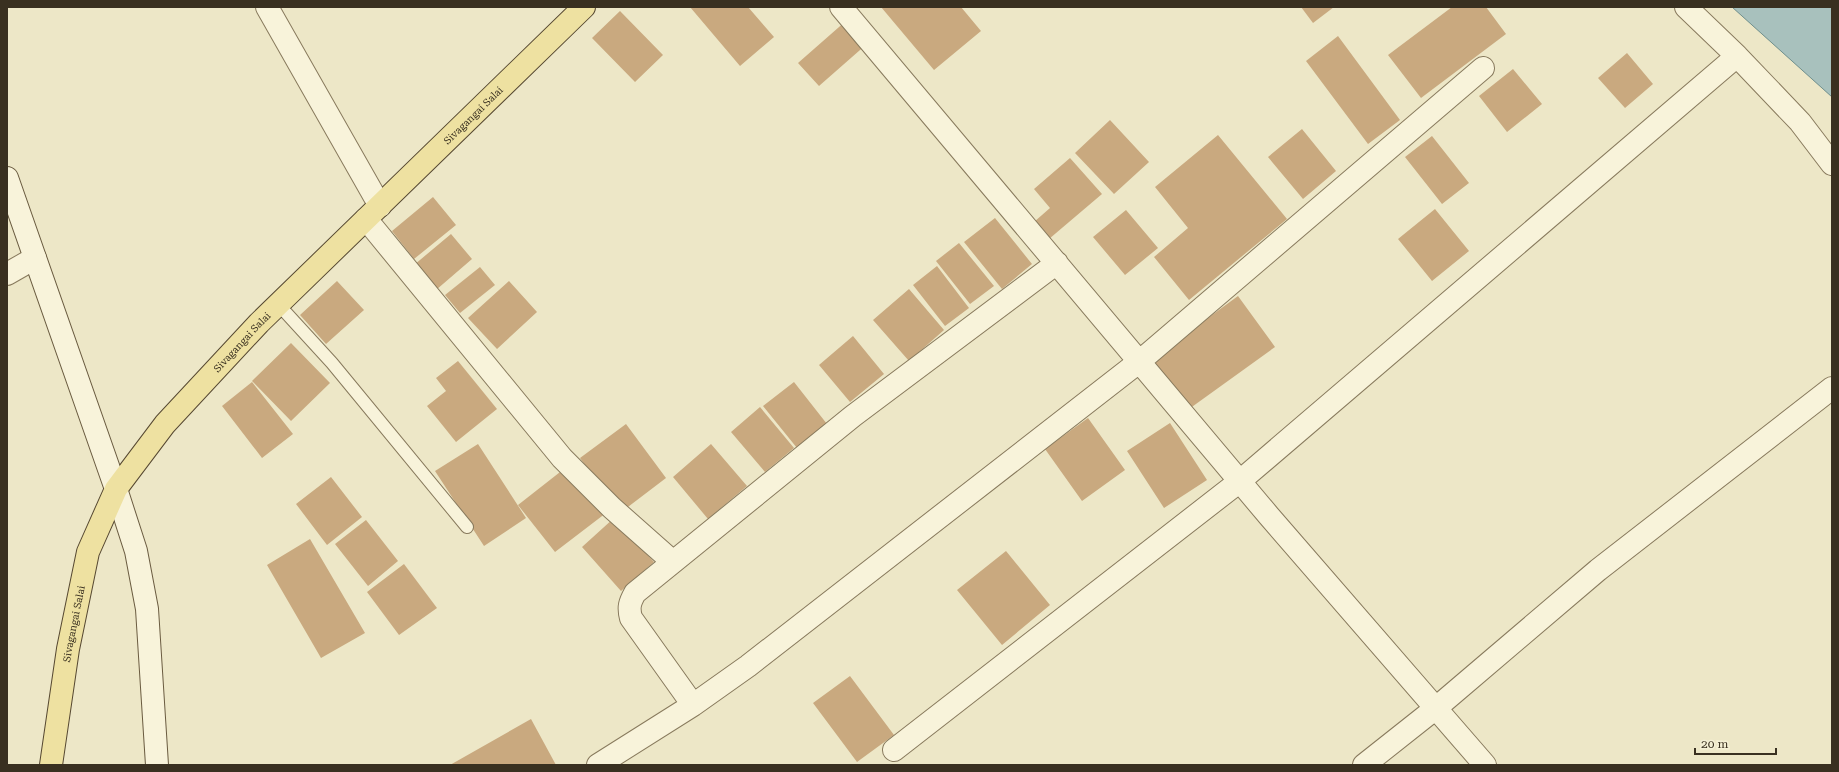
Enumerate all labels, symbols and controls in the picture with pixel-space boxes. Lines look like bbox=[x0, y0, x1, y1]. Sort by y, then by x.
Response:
street label: Sivagangai Salai bbox=[441, 84, 505, 146]
street label: Sivagangai Salai bbox=[211, 310, 272, 374]
street label: Sivagangai Salai bbox=[61, 584, 86, 663]
scale bar bbox=[1695, 730, 1776, 756]
text: 20 m bbox=[1701, 737, 1728, 751]

